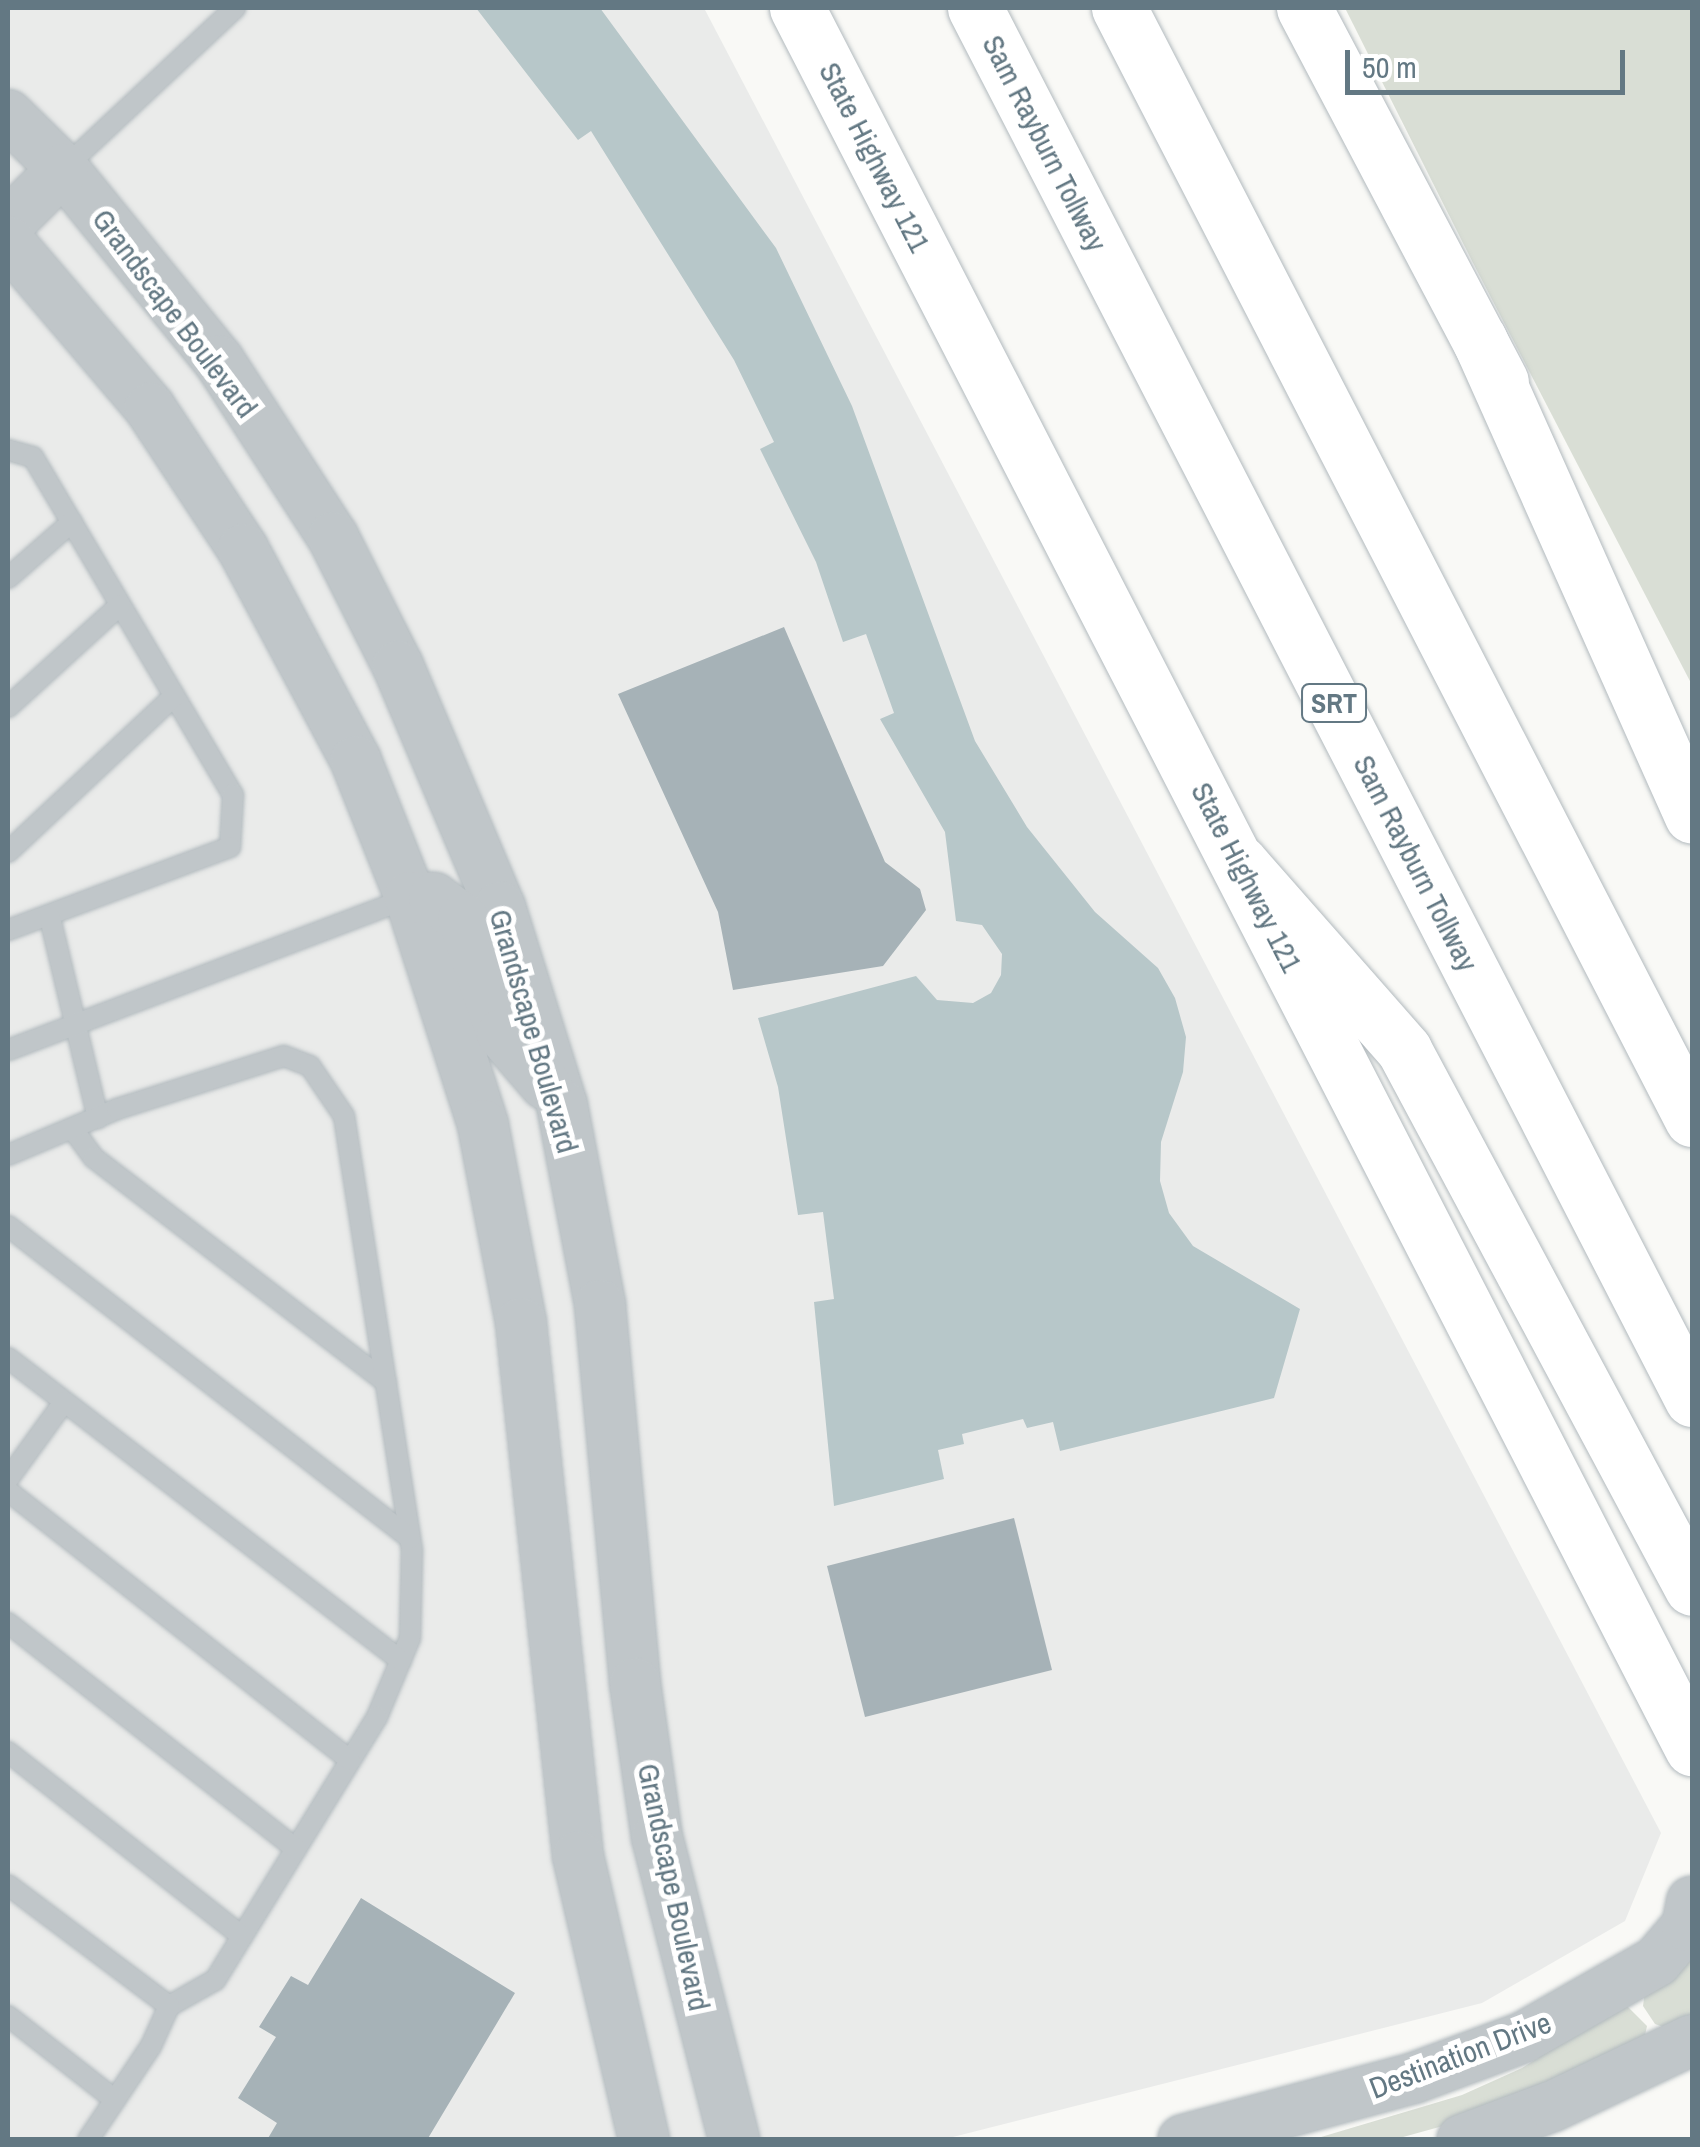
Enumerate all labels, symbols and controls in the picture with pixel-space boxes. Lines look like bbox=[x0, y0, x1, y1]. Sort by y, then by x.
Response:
street label: Sam Rayburn Tollway bbox=[975, 29, 1115, 257]
scale bar bbox=[1350, 30, 1630, 92]
text: 50 m bbox=[1362, 47, 1417, 87]
street label: State Highway 121 bbox=[812, 56, 938, 258]
street label: Grandscape Boulevard bbox=[85, 202, 265, 424]
road number: SRT bbox=[1299, 680, 1369, 726]
street label: Sam Rayburn Tollway bbox=[1346, 749, 1486, 977]
street label: State Highway 121 bbox=[1184, 776, 1310, 978]
street label: Grandscape Boulevard bbox=[482, 905, 586, 1157]
street label: Grandscape Boulevard bbox=[630, 1760, 718, 2014]
street label: Destination Drive bbox=[1364, 2004, 1556, 2106]

